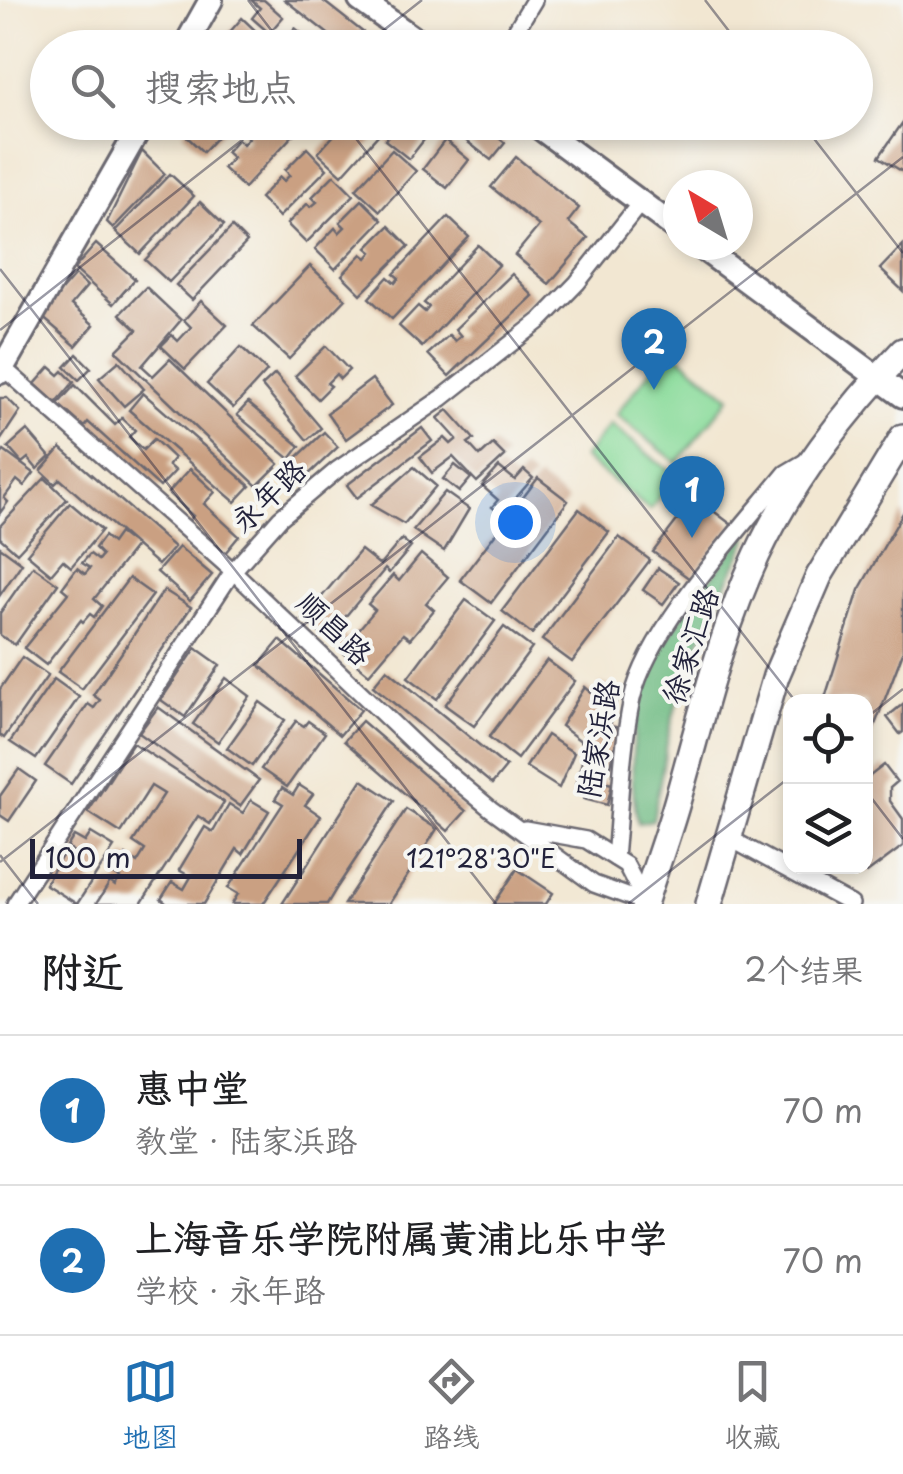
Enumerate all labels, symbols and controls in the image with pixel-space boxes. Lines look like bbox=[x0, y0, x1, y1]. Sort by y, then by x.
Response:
search box bbox=[30, 30, 873, 140]
text: 搜索地点 bbox=[145, 57, 297, 114]
icon: search bbox=[65, 58, 120, 113]
north arrow bbox=[663, 170, 753, 260]
pin: 2 bbox=[622, 308, 686, 390]
street label: 永年路 bbox=[219, 447, 315, 542]
pin: 1 bbox=[660, 456, 724, 538]
your location bbox=[490, 497, 541, 548]
street label: 顺昌路 bbox=[288, 580, 384, 675]
street label: 徐家汇路 bbox=[649, 581, 729, 709]
street label: 陆家浜路 bbox=[564, 676, 629, 802]
map controls bbox=[783, 694, 873, 874]
button: locate bbox=[783, 694, 873, 784]
button: layers bbox=[783, 784, 873, 874]
scale bar bbox=[30, 834, 302, 878]
text: 100 m bbox=[45, 835, 131, 878]
text: 121°28'30"E bbox=[406, 839, 556, 877]
text: 附近 bbox=[40, 938, 124, 1001]
text: 2个结果 bbox=[744, 945, 863, 993]
text: 惠中堂 bbox=[135, 1058, 249, 1115]
text: 1 bbox=[65, 1086, 80, 1134]
text: 70 m bbox=[783, 1086, 863, 1134]
text: 教堂 · 陆家浜路 bbox=[135, 1115, 357, 1163]
text: 上海音乐学院附属黄浦比乐中学 bbox=[135, 1208, 667, 1265]
text: 2 bbox=[61, 1236, 84, 1284]
text: 70 m bbox=[783, 1236, 863, 1284]
text: 学校 · 永年路 bbox=[135, 1265, 325, 1313]
tab: 地图 bbox=[122, 1354, 179, 1457]
tab: 路线 bbox=[423, 1354, 480, 1457]
tab: 收藏 bbox=[724, 1354, 781, 1457]

